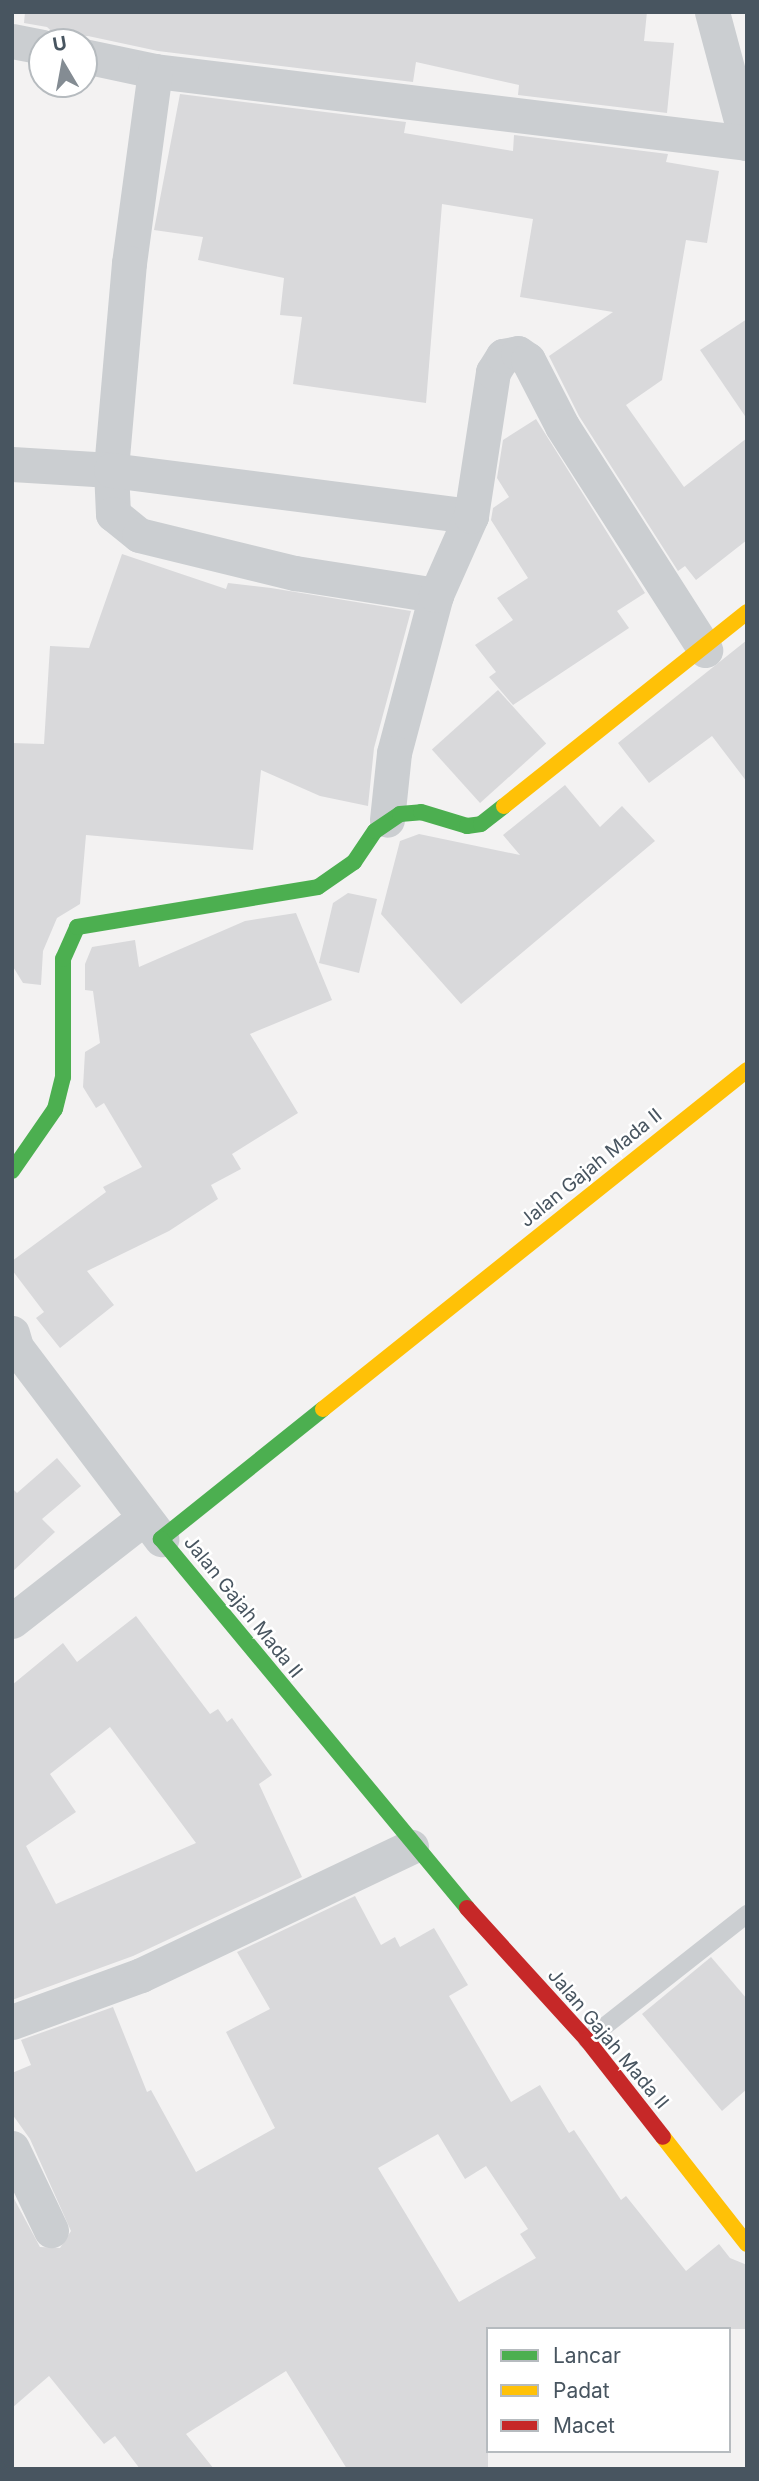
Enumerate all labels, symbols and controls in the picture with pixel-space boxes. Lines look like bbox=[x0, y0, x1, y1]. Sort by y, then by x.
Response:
north arrow bbox=[28, 28, 98, 98]
text: U bbox=[51, 31, 68, 56]
street label: Jalan Gajah Mada II bbox=[516, 1104, 666, 1232]
street label: Jalan Gajah Mada II bbox=[179, 1532, 307, 1682]
street label: Jalan Gajah Mada II bbox=[543, 1964, 673, 2114]
legend bbox=[486, 2327, 731, 2453]
text: Lancar bbox=[553, 2343, 621, 2368]
text: Padat bbox=[553, 2378, 610, 2403]
text: Macet bbox=[553, 2413, 615, 2438]

